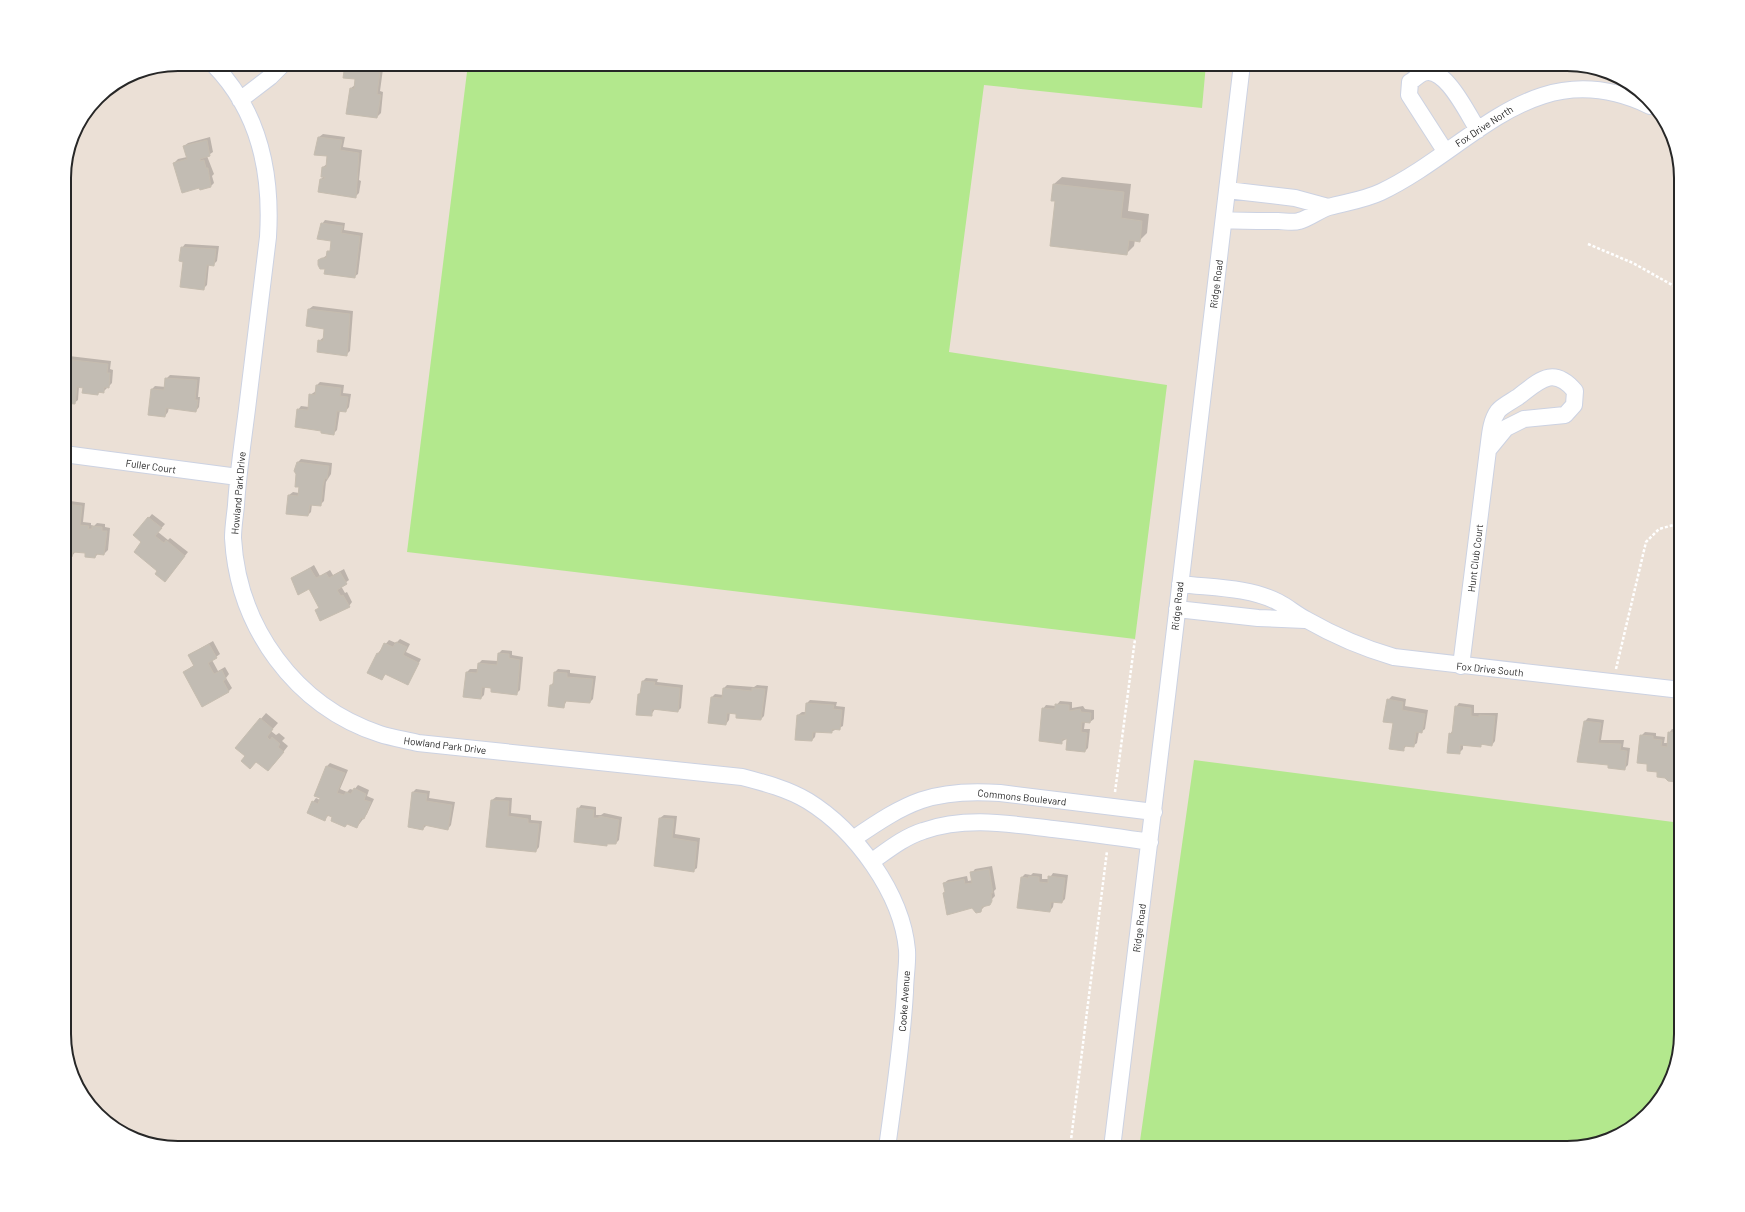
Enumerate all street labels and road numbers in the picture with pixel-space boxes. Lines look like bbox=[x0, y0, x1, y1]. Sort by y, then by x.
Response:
street label: Fox Drive North bbox=[1453, 103, 1515, 149]
street label: Ridge Road bbox=[1207, 259, 1225, 309]
street label: Howland Park Drive bbox=[228, 451, 248, 535]
street label: Fuller Court bbox=[125, 457, 177, 476]
street label: Hunt Club Court bbox=[1465, 523, 1485, 593]
street label: Ridge Road bbox=[1168, 581, 1186, 631]
street label: Fox Drive South bbox=[1456, 660, 1524, 678]
street label: Howland Park Drive bbox=[403, 734, 487, 756]
street label: Commons Boulevard bbox=[977, 786, 1067, 808]
street label: Ridge Road bbox=[1130, 903, 1148, 953]
street label: Cooke Avenue bbox=[896, 970, 912, 1032]

